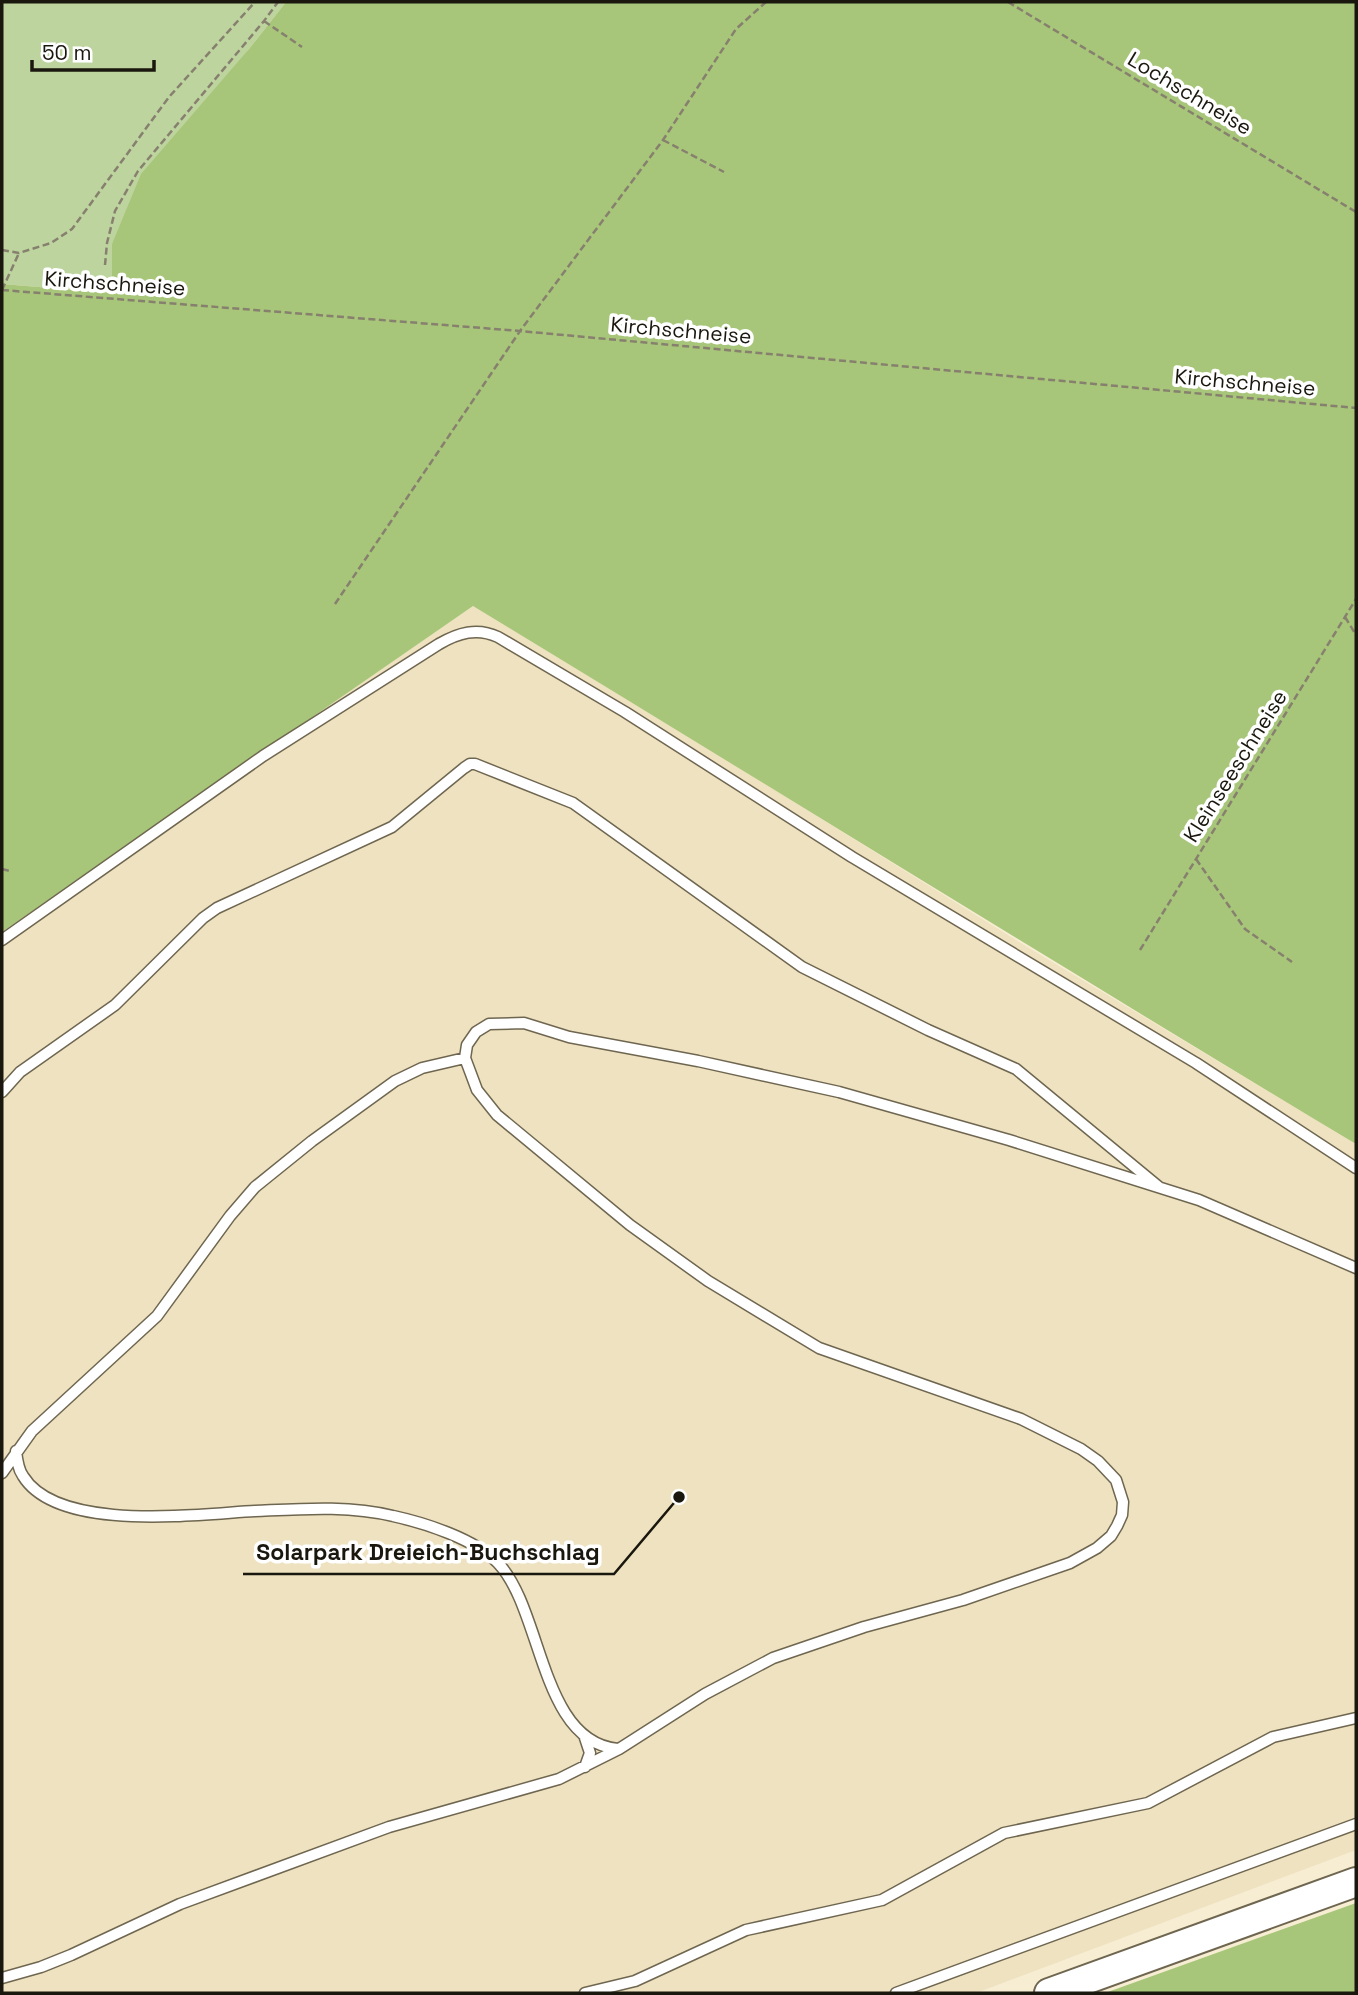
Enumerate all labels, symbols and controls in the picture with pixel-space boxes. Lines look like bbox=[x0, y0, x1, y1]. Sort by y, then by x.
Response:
scale bar bbox=[32, 28, 154, 72]
text: 50 m bbox=[42, 39, 92, 66]
street label: Lochschneise bbox=[1123, 45, 1257, 141]
street label: Kirchschneise bbox=[44, 265, 186, 301]
street label: Kirchschneise bbox=[609, 310, 753, 350]
street label: Kirchschneise bbox=[1173, 362, 1317, 402]
street label: Kleinseeschneise bbox=[1177, 685, 1293, 847]
callout: Solarpark Dreieich-Buchschlag bbox=[243, 1530, 614, 1574]
text: Solarpark Dreieich-Buchschlag bbox=[256, 1537, 600, 1567]

